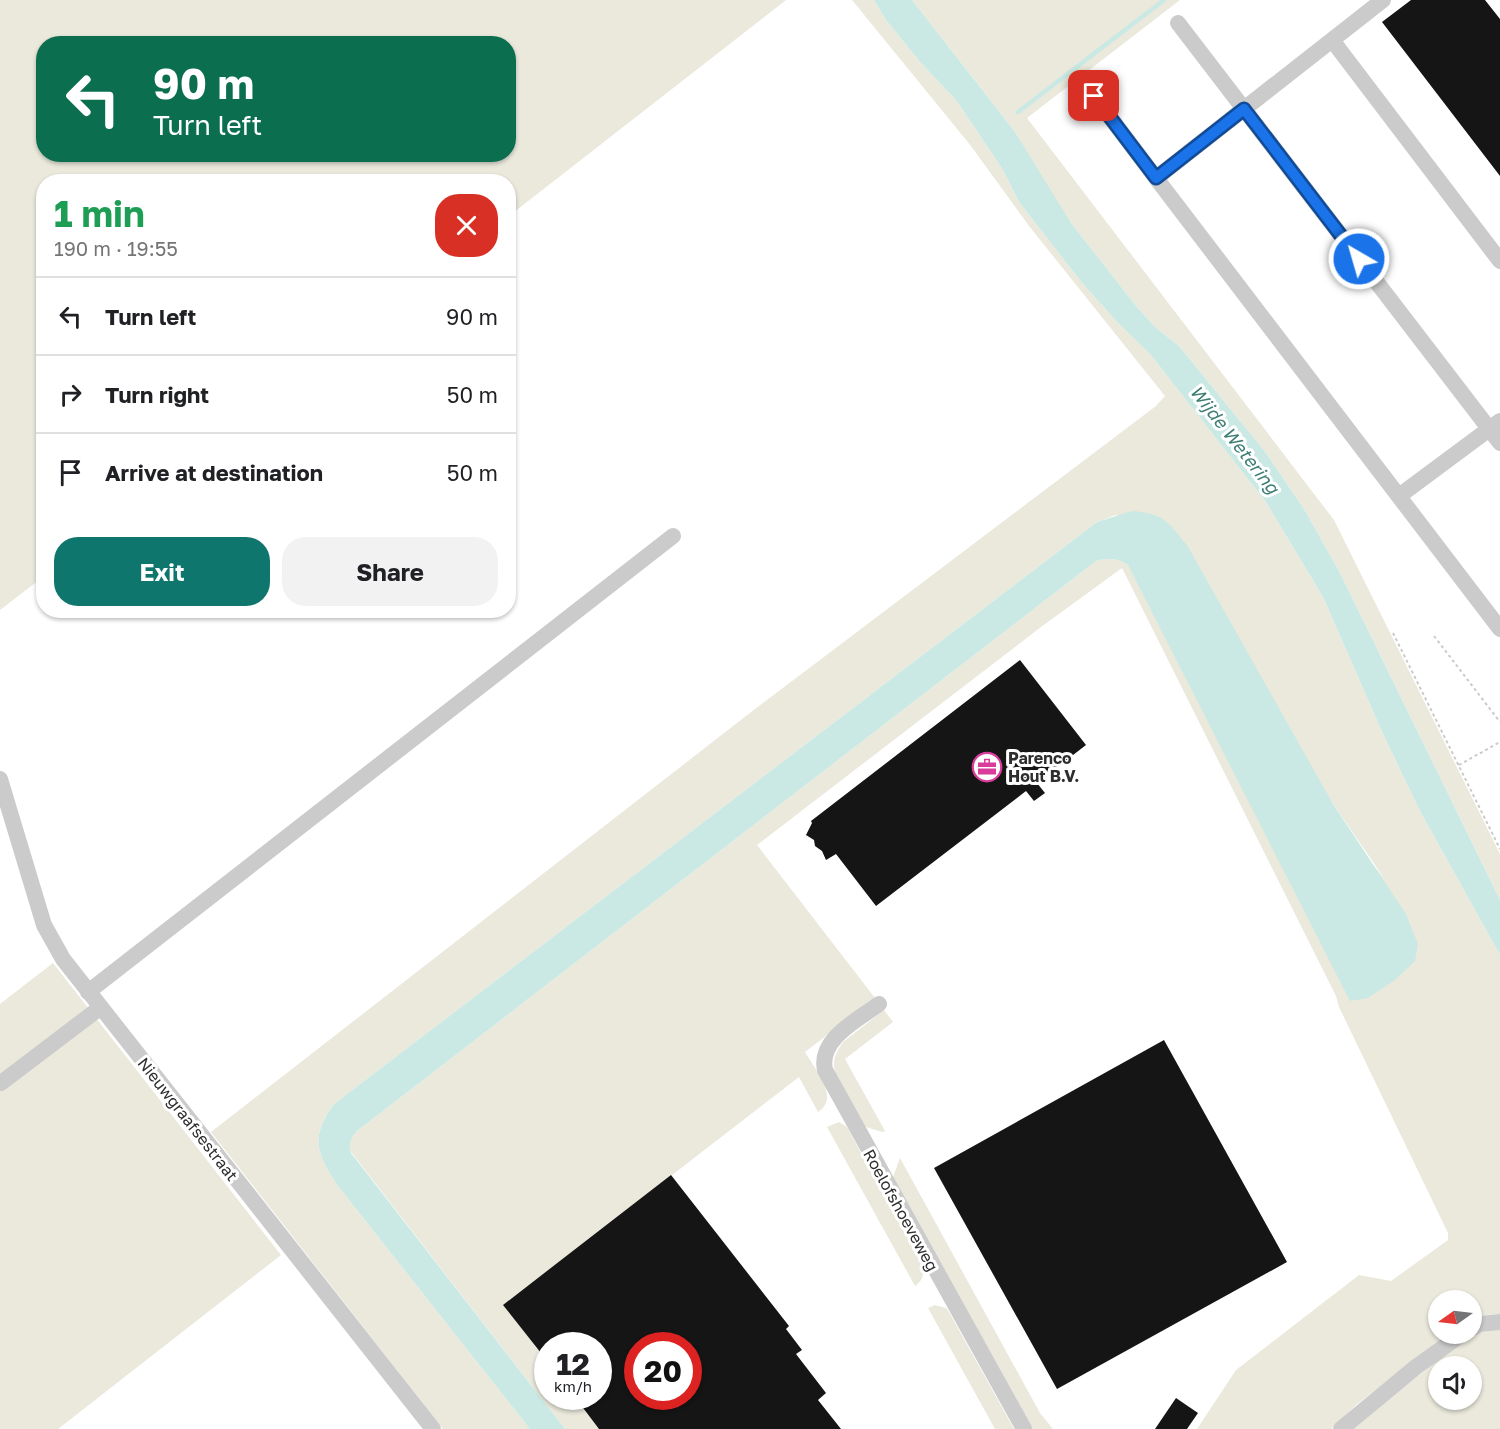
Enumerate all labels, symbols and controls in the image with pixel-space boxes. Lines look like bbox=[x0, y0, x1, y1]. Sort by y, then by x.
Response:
text: 90 m bbox=[153, 58, 254, 108]
icon: left bbox=[54, 60, 132, 138]
pin bbox=[1068, 70, 1119, 121]
icon: arrive bbox=[1077, 79, 1110, 112]
text: Turn left bbox=[153, 109, 262, 141]
text: 1 min bbox=[54, 192, 145, 235]
button: close bbox=[435, 194, 498, 257]
position arrow bbox=[1327, 227, 1391, 291]
text: 190 m · 19:55 bbox=[54, 236, 178, 260]
icon: left bbox=[54, 300, 87, 333]
text: Turn left bbox=[105, 303, 196, 330]
text: 90 m bbox=[446, 303, 498, 330]
icon: right bbox=[54, 378, 87, 411]
water label: Wijde Wetering bbox=[1186, 380, 1285, 499]
text: Turn right bbox=[105, 381, 209, 408]
text: 50 m bbox=[447, 381, 498, 408]
icon: arrive bbox=[54, 456, 87, 489]
text: Arrive at destination bbox=[105, 459, 323, 486]
text: 50 m bbox=[447, 459, 498, 486]
button: Exit bbox=[54, 537, 270, 606]
button: Share bbox=[282, 537, 498, 606]
place label: Parenco Hout B.V. bbox=[1008, 748, 1079, 786]
office icon: Parenco Hout B.V. bbox=[971, 751, 1003, 783]
street label: Nieuwgraafsestraat bbox=[134, 1053, 242, 1185]
street label: Roelofshoeveweg bbox=[859, 1146, 943, 1274]
north arrow bbox=[1428, 1290, 1482, 1344]
map controls bbox=[1428, 1290, 1482, 1410]
speed limit sign: 20 bbox=[624, 1332, 702, 1410]
text: 12 bbox=[556, 1346, 590, 1382]
button: sound bbox=[1428, 1356, 1482, 1410]
text: km/h bbox=[554, 1377, 592, 1395]

